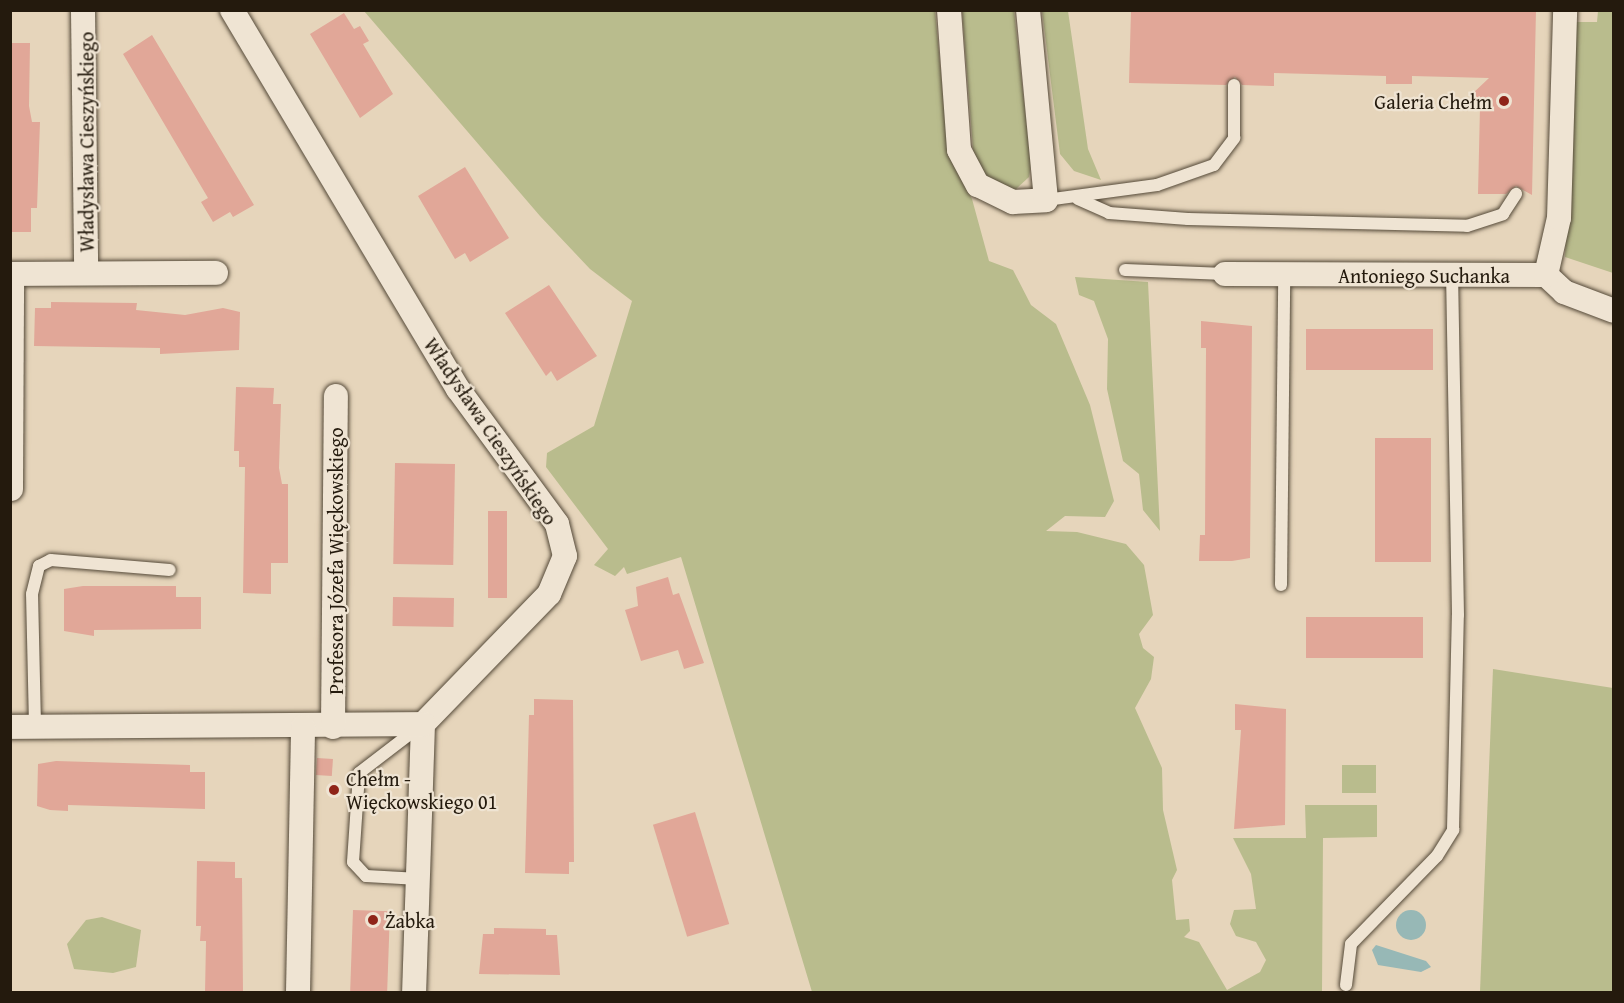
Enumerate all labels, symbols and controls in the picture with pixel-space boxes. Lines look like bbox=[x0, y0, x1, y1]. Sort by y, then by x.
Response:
street label: Władysława Cieszyńskiego bbox=[74, 32, 98, 252]
place label: Galeria Chełm bbox=[1374, 89, 1492, 113]
marker: Galeria Chełm bbox=[1497, 94, 1511, 108]
street label: Antoniego Suchanka bbox=[1338, 263, 1510, 287]
street label: Władysława Cieszyńskiego bbox=[419, 333, 563, 529]
street label: Profesora Józefa Więckowskiego bbox=[323, 427, 347, 695]
place label: Chełm - Więckowskiego 01 bbox=[346, 766, 497, 813]
marker: Chełm - Więckowskiego 01 bbox=[327, 783, 341, 797]
place label: Żabka bbox=[385, 908, 435, 932]
marker: Żabka bbox=[366, 913, 380, 927]

